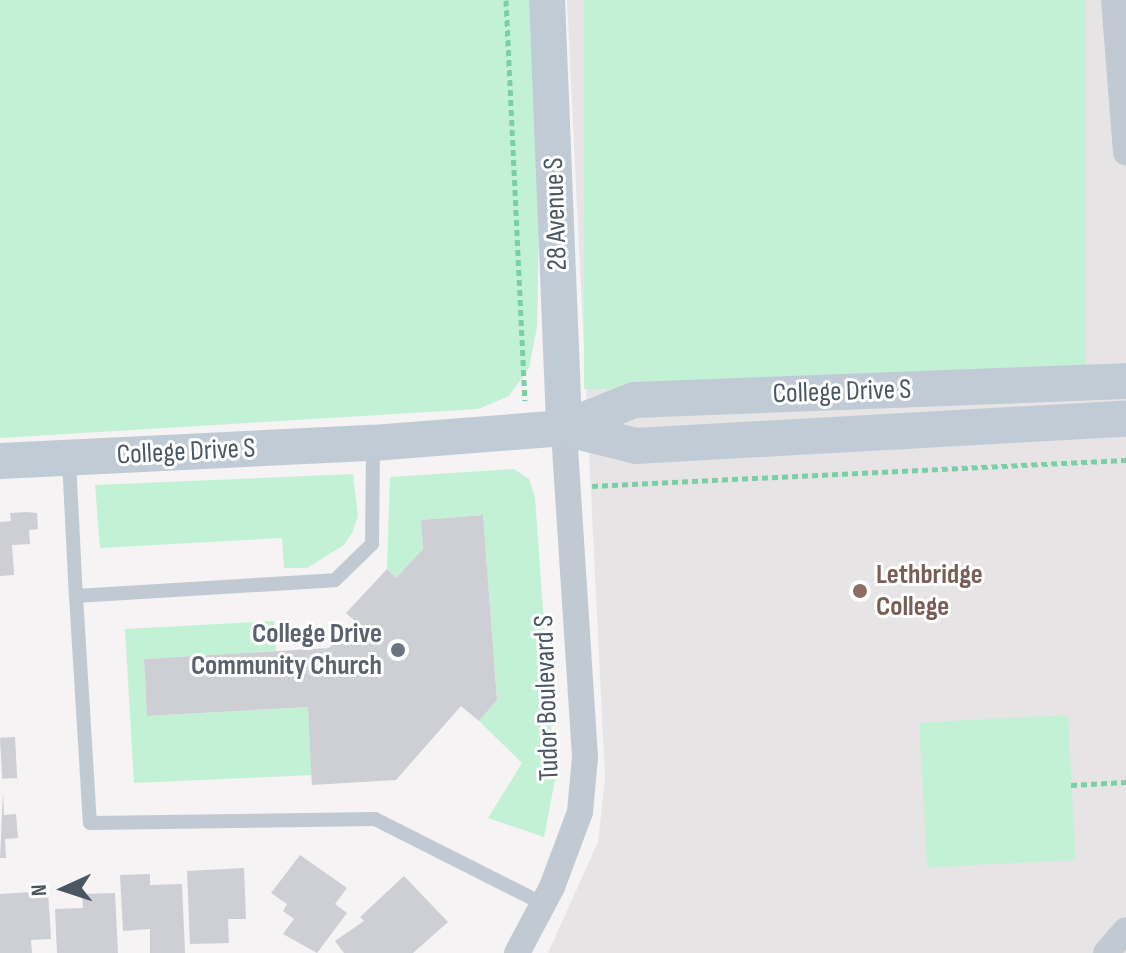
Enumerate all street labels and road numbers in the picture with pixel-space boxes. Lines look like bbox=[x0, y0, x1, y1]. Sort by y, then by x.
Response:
street label: 28 Avenue S bbox=[537, 157, 575, 271]
street label: College Drive S bbox=[772, 373, 912, 411]
street label: College Drive S bbox=[116, 432, 256, 472]
street label: Tudor Boulevard S bbox=[527, 615, 567, 781]

